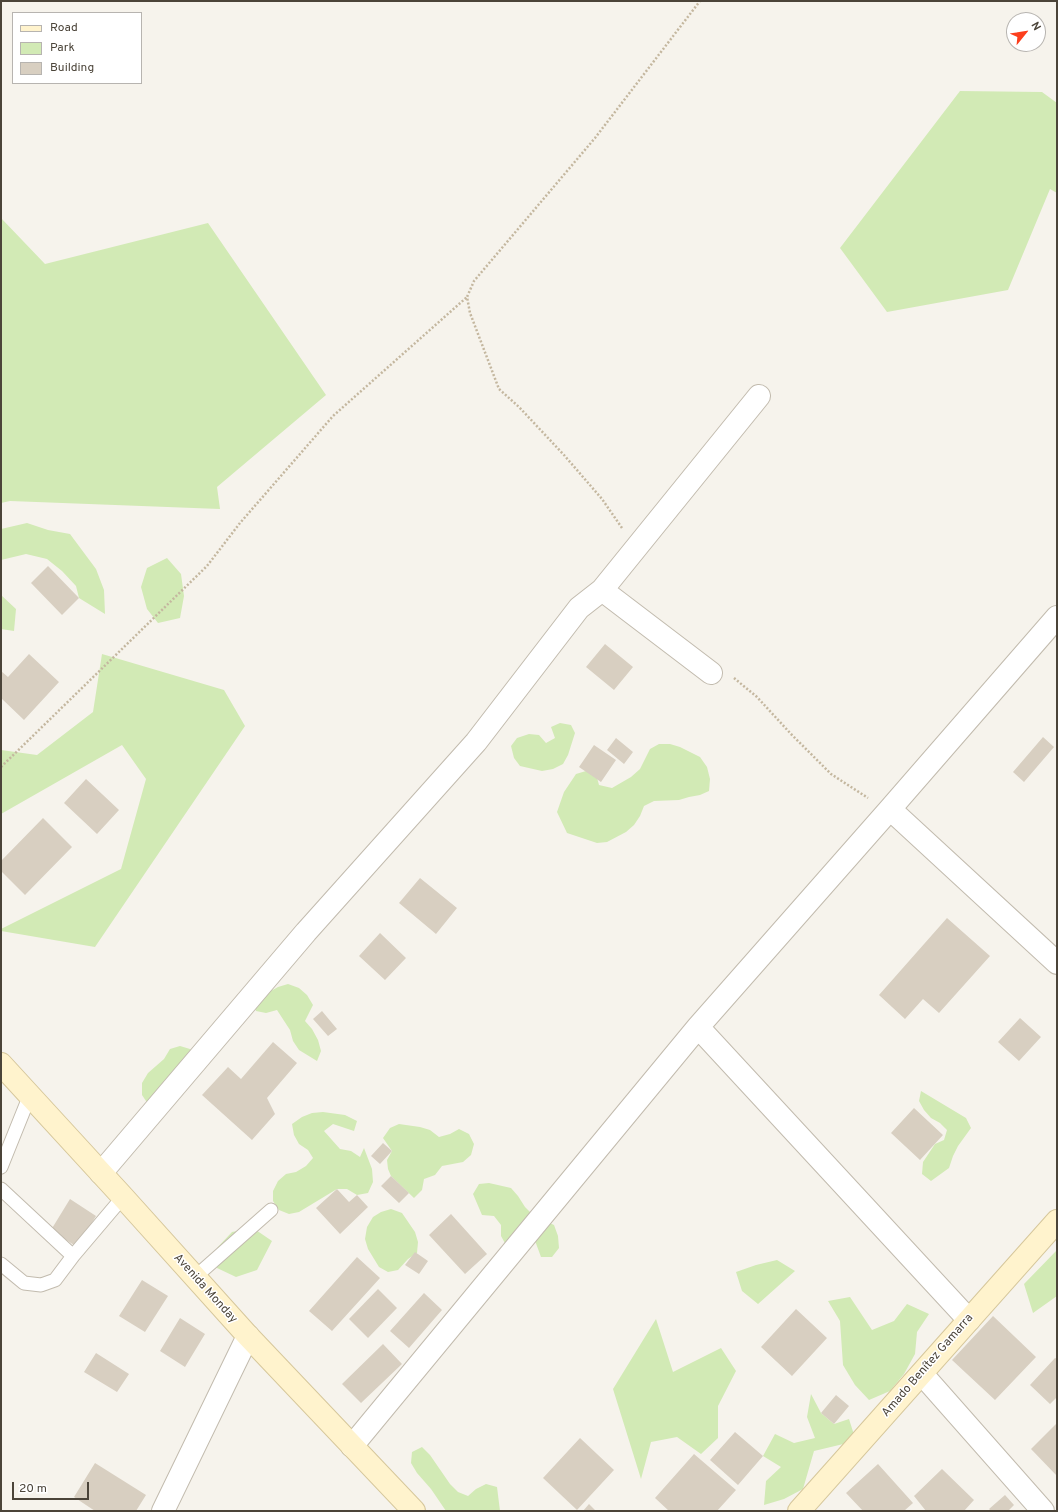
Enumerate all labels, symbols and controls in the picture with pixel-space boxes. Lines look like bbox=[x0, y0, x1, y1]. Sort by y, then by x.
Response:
legend bbox=[12, 12, 142, 84]
north arrow bbox=[1006, 12, 1046, 52]
text: Road bbox=[50, 20, 78, 36]
text: N bbox=[1027, 20, 1044, 33]
text: Park bbox=[50, 40, 75, 56]
text: Building bbox=[50, 60, 94, 76]
street label: Avenida Monday bbox=[170, 1251, 240, 1327]
street label: Amado Benítez Gamarra bbox=[879, 1312, 977, 1420]
scale bar bbox=[14, 1474, 91, 1500]
text: 20 m bbox=[19, 1481, 47, 1497]

